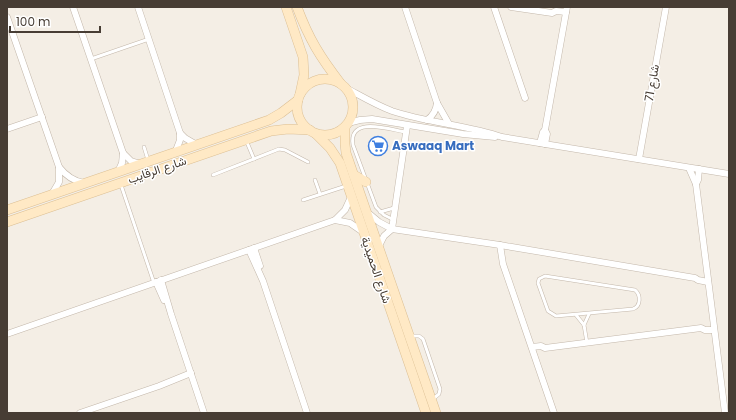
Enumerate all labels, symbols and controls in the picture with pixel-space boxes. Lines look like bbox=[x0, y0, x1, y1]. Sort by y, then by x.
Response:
scale bar bbox=[10, 8, 100, 34]
text: 100 m bbox=[16, 13, 50, 30]
street label: شارع 71 bbox=[640, 63, 664, 103]
supermarket icon: Aswaaq Mart bbox=[367, 135, 389, 157]
place label: Aswaaq Mart bbox=[392, 137, 474, 154]
street label: شارع الرقايب bbox=[125, 152, 189, 188]
street label: شارع الحميدية bbox=[356, 234, 396, 306]

